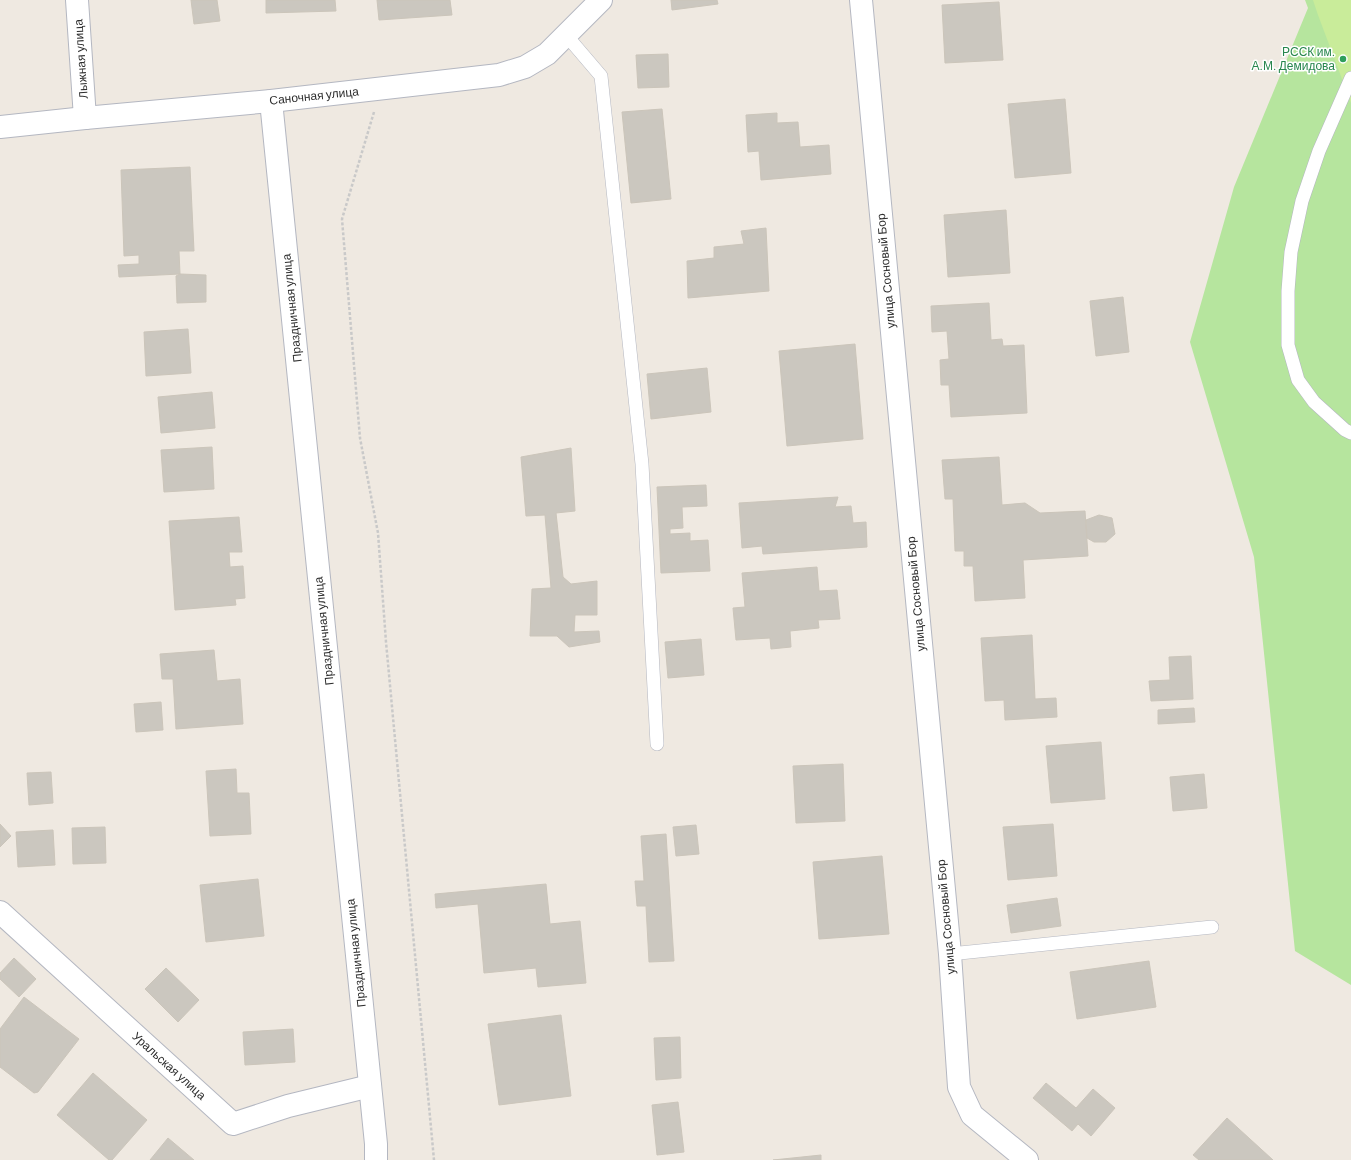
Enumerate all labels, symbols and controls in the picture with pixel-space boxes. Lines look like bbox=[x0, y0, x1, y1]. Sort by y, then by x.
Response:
street label: Лыжная улица bbox=[70, 18, 91, 99]
place label: РССК им. А.М. Демидова bbox=[1252, 44, 1335, 73]
marker: РССК им. А.М. Демидова bbox=[1338, 54, 1348, 64]
street label: Саночная улица bbox=[268, 83, 360, 108]
street label: улица Сосновый Бор bbox=[873, 213, 898, 329]
street label: Праздничная улица bbox=[278, 253, 305, 363]
street label: улица Сосновый Бор bbox=[903, 536, 928, 652]
street label: Праздничная улица bbox=[310, 576, 337, 686]
street label: улица Сосновый Бор bbox=[933, 859, 958, 975]
street label: Праздничная улица bbox=[342, 898, 369, 1008]
street label: Уральская улица bbox=[129, 1029, 209, 1103]

